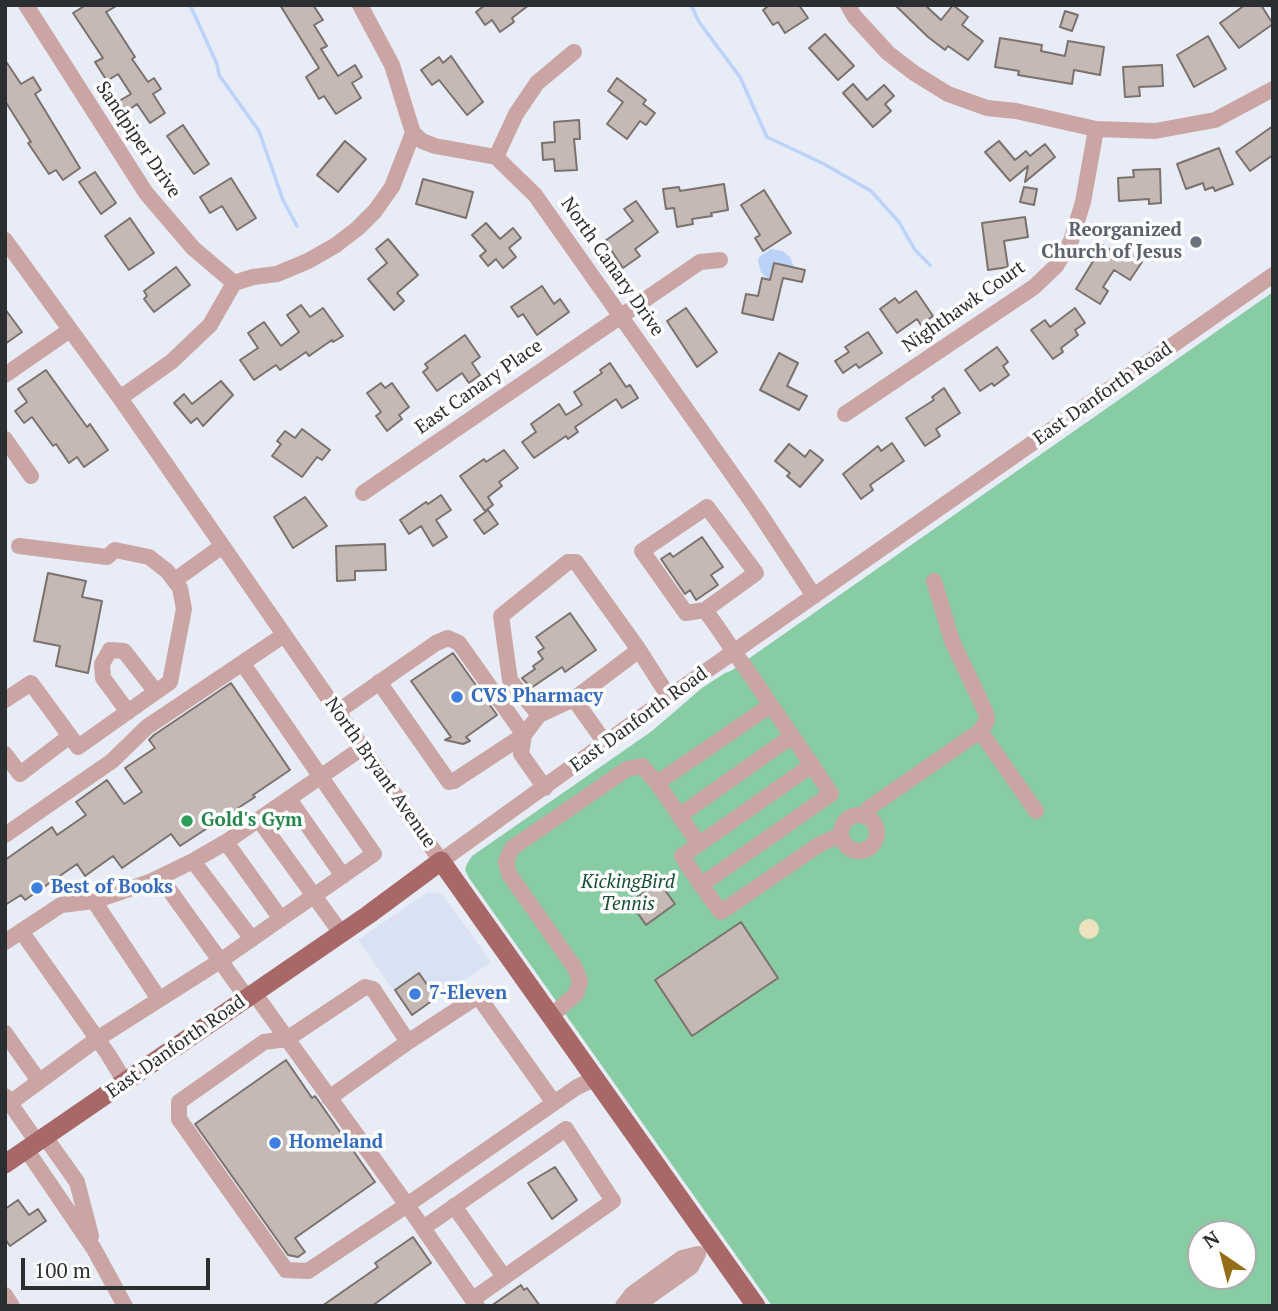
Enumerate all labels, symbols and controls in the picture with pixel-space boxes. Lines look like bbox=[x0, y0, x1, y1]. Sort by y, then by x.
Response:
street label: Sandpiper Drive bbox=[91, 77, 185, 203]
street label: North Canary Drive bbox=[556, 193, 668, 341]
place label: Reorganized Church of Jesus bbox=[1041, 220, 1182, 264]
marker: Reorganized Church of Jesus bbox=[1188, 234, 1204, 250]
street label: Nighthawk Court bbox=[898, 256, 1030, 358]
street label: East Canary Place bbox=[411, 335, 547, 439]
street label: East Danforth Road bbox=[1029, 338, 1177, 450]
street label: East Danforth Road bbox=[566, 663, 712, 777]
place label: CVS Pharmacy bbox=[471, 686, 603, 708]
marker: CVS Pharmacy bbox=[449, 689, 465, 705]
street label: North Bryant Avenue bbox=[320, 693, 440, 853]
place label: Gold's Gym bbox=[201, 810, 302, 832]
marker: Gold's Gym bbox=[179, 813, 195, 829]
park label: KickingBird Tennis bbox=[581, 872, 675, 916]
place label: Best of Books bbox=[51, 877, 173, 899]
marker: Best of Books bbox=[29, 880, 45, 896]
place label: 7-Eleven bbox=[429, 983, 507, 1005]
marker: 7-Eleven bbox=[407, 986, 423, 1002]
street label: East Danforth Road bbox=[102, 991, 250, 1103]
place label: Homeland bbox=[289, 1132, 383, 1154]
marker: Homeland bbox=[267, 1135, 283, 1151]
north arrow bbox=[1187, 1220, 1257, 1290]
text: N bbox=[1198, 1225, 1224, 1253]
scale bar bbox=[24, 1244, 214, 1288]
text: 100 m bbox=[34, 1256, 91, 1284]

